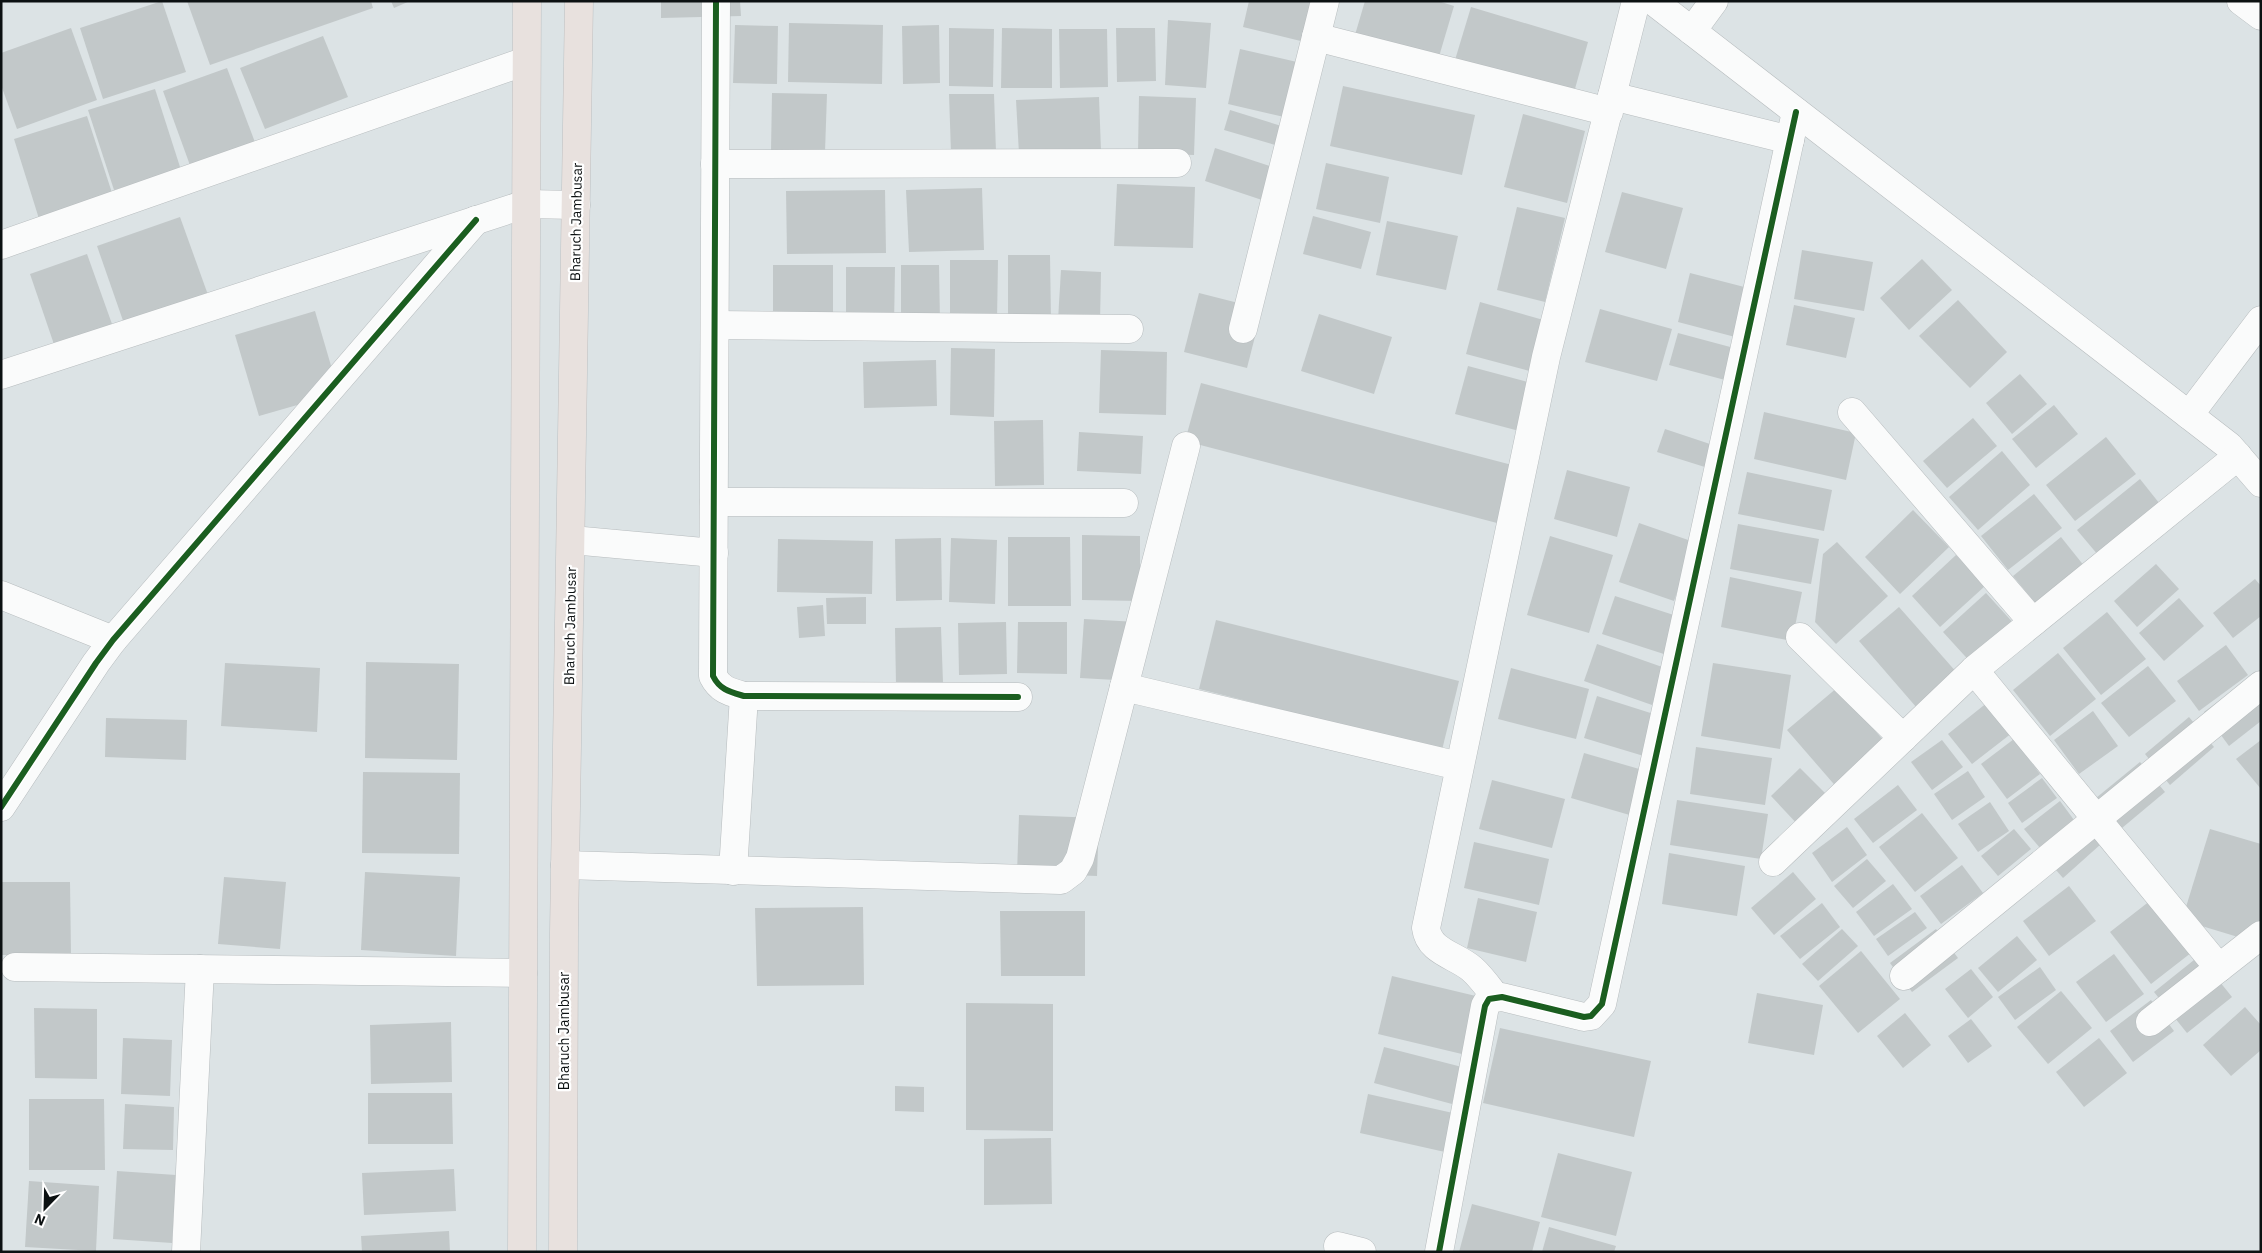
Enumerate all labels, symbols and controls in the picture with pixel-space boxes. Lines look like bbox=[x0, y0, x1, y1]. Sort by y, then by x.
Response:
street label: Bharuch Jambusar bbox=[566, 163, 586, 281]
street label: Bharuch Jambusar bbox=[560, 567, 580, 685]
street label: Bharuch Jambusar bbox=[555, 972, 573, 1090]
north arrow bbox=[20, 1183, 70, 1233]
text: N bbox=[32, 1210, 48, 1230]

